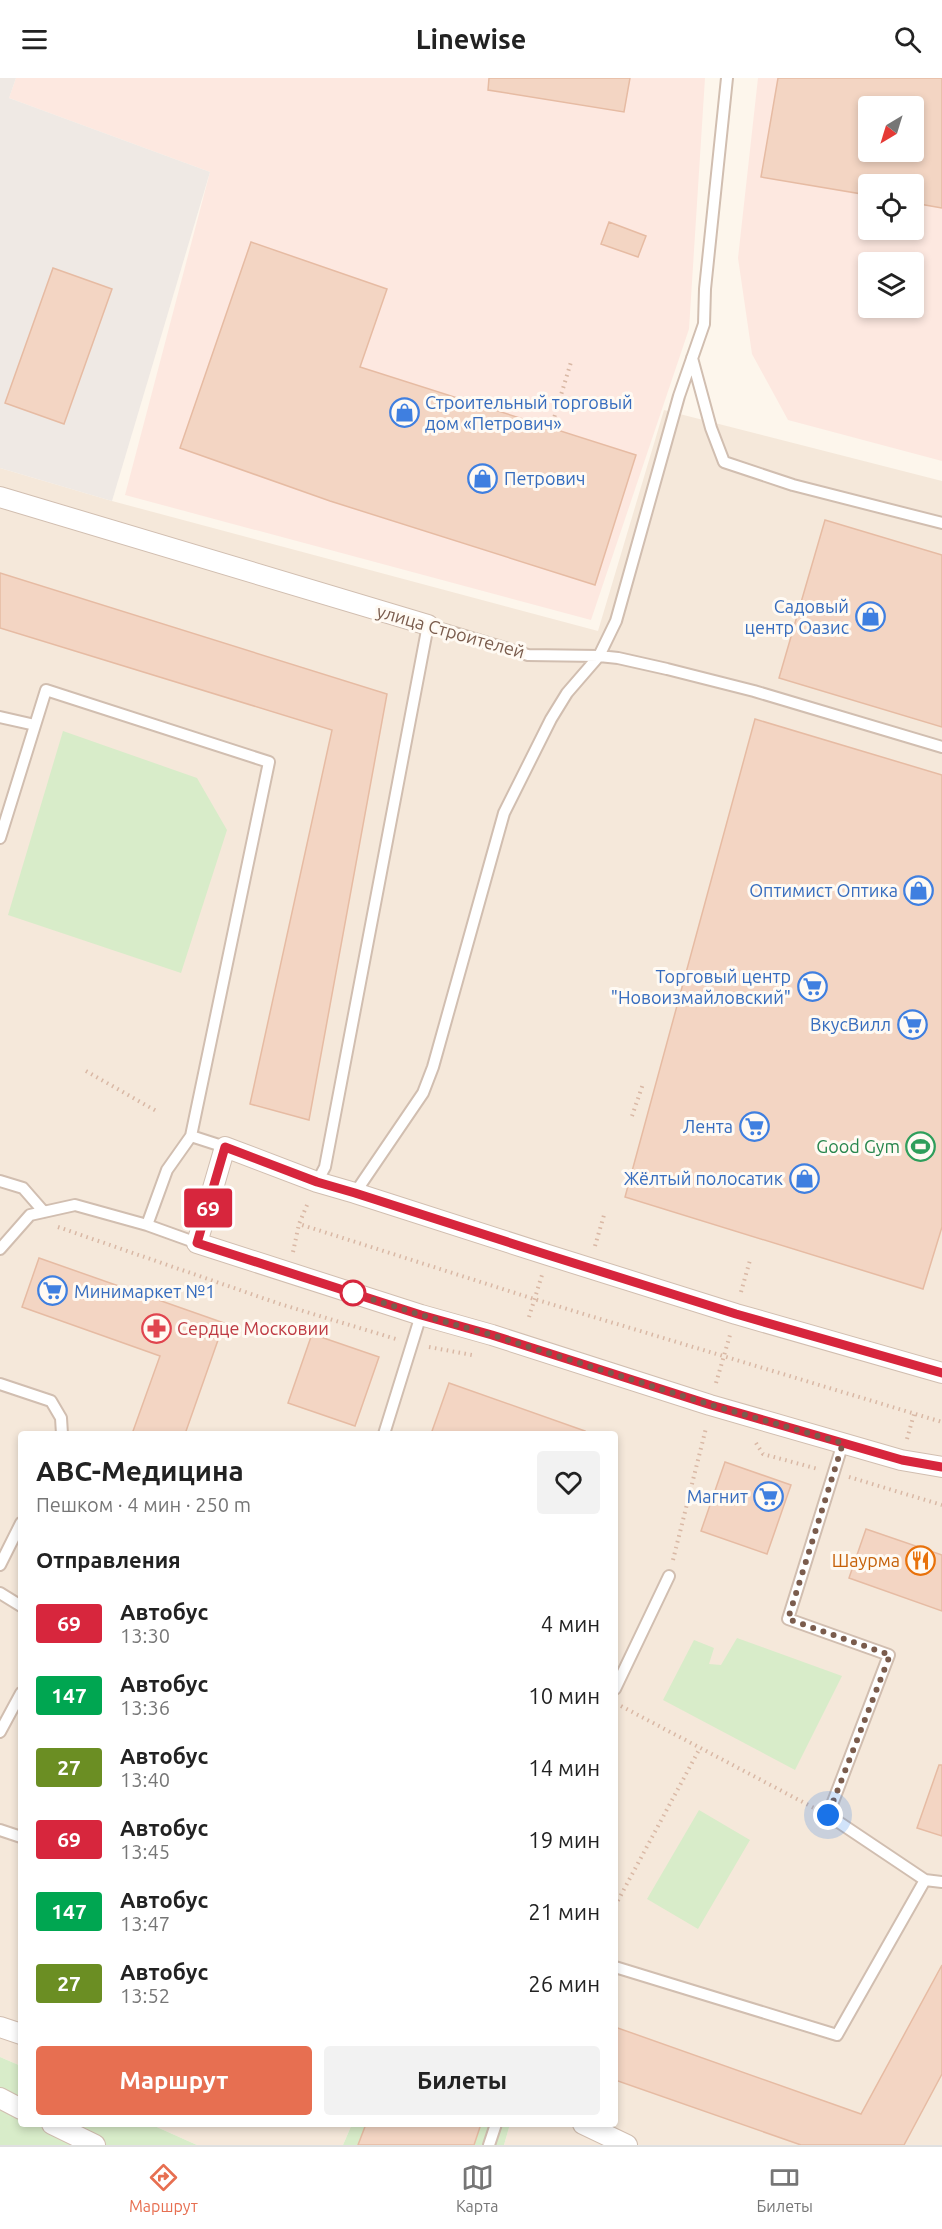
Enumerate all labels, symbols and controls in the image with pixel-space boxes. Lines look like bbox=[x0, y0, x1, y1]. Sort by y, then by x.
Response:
icon: menu bbox=[18, 23, 51, 56]
icon: search bbox=[891, 23, 924, 56]
text: Linewise bbox=[416, 24, 526, 54]
north arrow bbox=[858, 96, 924, 162]
map controls bbox=[858, 96, 924, 318]
button: locate bbox=[858, 174, 924, 240]
button: layers bbox=[858, 252, 924, 318]
place label: Строительный торговый дом «Петрович» bbox=[425, 392, 633, 433]
shop icon: Строительный торговый дом «Петрович» bbox=[388, 396, 420, 428]
shop icon: Петрович bbox=[467, 462, 499, 494]
place label: Петрович bbox=[504, 468, 585, 488]
place label: Садовый центр Оазис bbox=[745, 596, 849, 637]
street label: улица Строителей bbox=[375, 600, 527, 662]
shop icon: Садовый центр Оазис bbox=[854, 600, 886, 632]
shop icon: Оптимист Оптика bbox=[903, 874, 935, 906]
place label: Оптимист Оптика bbox=[749, 880, 898, 900]
place label: Торговый центр "Новоизмайловский" bbox=[611, 966, 791, 1007]
supermarket icon: Торговый центр "Новоизмайловский" bbox=[796, 970, 828, 1002]
supermarket icon: ВкусВилл bbox=[896, 1008, 928, 1040]
place label: ВкусВилл bbox=[810, 1014, 891, 1034]
supermarket icon: Лента bbox=[738, 1110, 770, 1142]
place label: Лента bbox=[683, 1116, 733, 1136]
sports icon: Good Gym bbox=[905, 1130, 937, 1162]
place label: Good Gym bbox=[816, 1136, 900, 1156]
shop icon: Жёлтый полосатик bbox=[788, 1162, 820, 1194]
place label: Жёлтый полосатик bbox=[624, 1168, 783, 1188]
line badge: 69 bbox=[181, 1188, 235, 1228]
text: 69 bbox=[196, 1196, 220, 1220]
supermarket icon: Минимаркет №1 bbox=[37, 1275, 69, 1307]
unlabelled marker bbox=[340, 1280, 366, 1306]
place label: Минимаркет №1 bbox=[74, 1281, 215, 1301]
pharmacy icon: Сердце Московии bbox=[140, 1312, 172, 1344]
place label: Сердце Московии bbox=[177, 1318, 329, 1338]
button: heart bbox=[537, 1451, 600, 1514]
text: АВС-Медицина bbox=[36, 1455, 244, 1486]
supermarket icon: Магнит bbox=[753, 1480, 785, 1512]
place label: Магнит bbox=[687, 1486, 748, 1506]
text: Пешком · 4 мин · 250 m bbox=[36, 1493, 251, 1516]
restaurant icon: Шаурма bbox=[905, 1544, 937, 1576]
text: Отправления bbox=[36, 1547, 181, 1572]
place label: Шаурма bbox=[832, 1550, 900, 1570]
text: Автобус bbox=[120, 1599, 208, 1624]
text: 69 bbox=[57, 1611, 81, 1635]
text: 4 мин bbox=[541, 1611, 600, 1636]
text: 13:30 bbox=[120, 1624, 170, 1647]
text: Автобус bbox=[120, 1671, 208, 1696]
text: 147 bbox=[51, 1683, 87, 1707]
text: 10 мин bbox=[528, 1683, 600, 1708]
text: 13:36 bbox=[120, 1696, 170, 1719]
text: Автобус bbox=[120, 1743, 208, 1768]
text: 27 bbox=[57, 1755, 81, 1779]
text: 14 мин bbox=[528, 1755, 600, 1780]
text: 13:40 bbox=[120, 1768, 170, 1791]
your location bbox=[813, 1800, 843, 1830]
text: Автобус bbox=[120, 1815, 208, 1840]
text: 69 bbox=[57, 1827, 81, 1851]
text: 19 мин bbox=[528, 1827, 600, 1852]
text: 13:45 bbox=[120, 1840, 170, 1863]
text: Автобус bbox=[120, 1887, 208, 1912]
text: 147 bbox=[51, 1899, 87, 1923]
text: 21 мин bbox=[528, 1899, 600, 1924]
text: 13:47 bbox=[120, 1912, 170, 1935]
text: Автобус bbox=[120, 1959, 208, 1984]
text: 27 bbox=[57, 1971, 81, 1995]
text: 26 мин bbox=[528, 1971, 600, 1996]
text: 13:52 bbox=[120, 1984, 170, 2007]
button: Маршрут bbox=[36, 2046, 312, 2115]
button: Билеты bbox=[324, 2046, 600, 2115]
tab: Маршрут bbox=[129, 2161, 198, 2215]
tab: Карта bbox=[456, 2161, 499, 2215]
tab: Билеты bbox=[756, 2161, 813, 2215]

